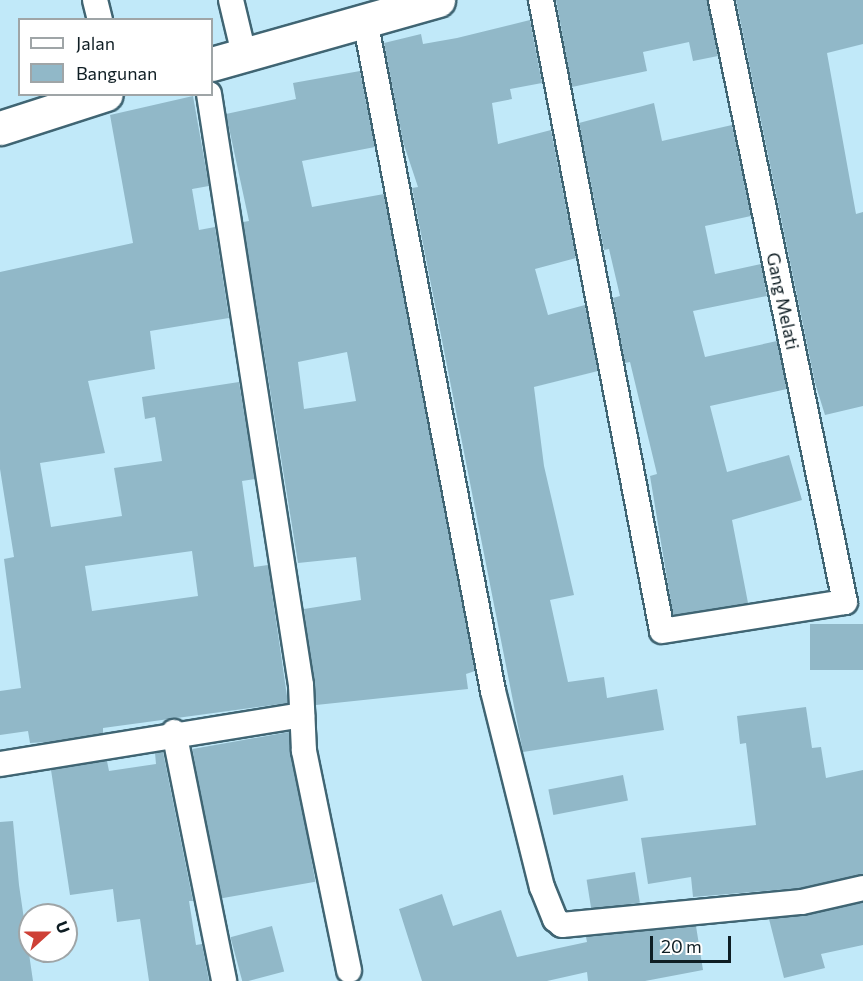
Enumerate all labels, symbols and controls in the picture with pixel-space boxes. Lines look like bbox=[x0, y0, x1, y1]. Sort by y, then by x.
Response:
legend bbox=[18, 18, 213, 96]
text: Jalan bbox=[76, 32, 115, 54]
text: Bangunan bbox=[76, 62, 157, 84]
street label: Gang Melati bbox=[762, 250, 804, 352]
north arrow bbox=[18, 903, 78, 963]
text: U bbox=[52, 918, 74, 936]
scale bar bbox=[653, 924, 734, 962]
text: 20 m bbox=[661, 935, 702, 957]

